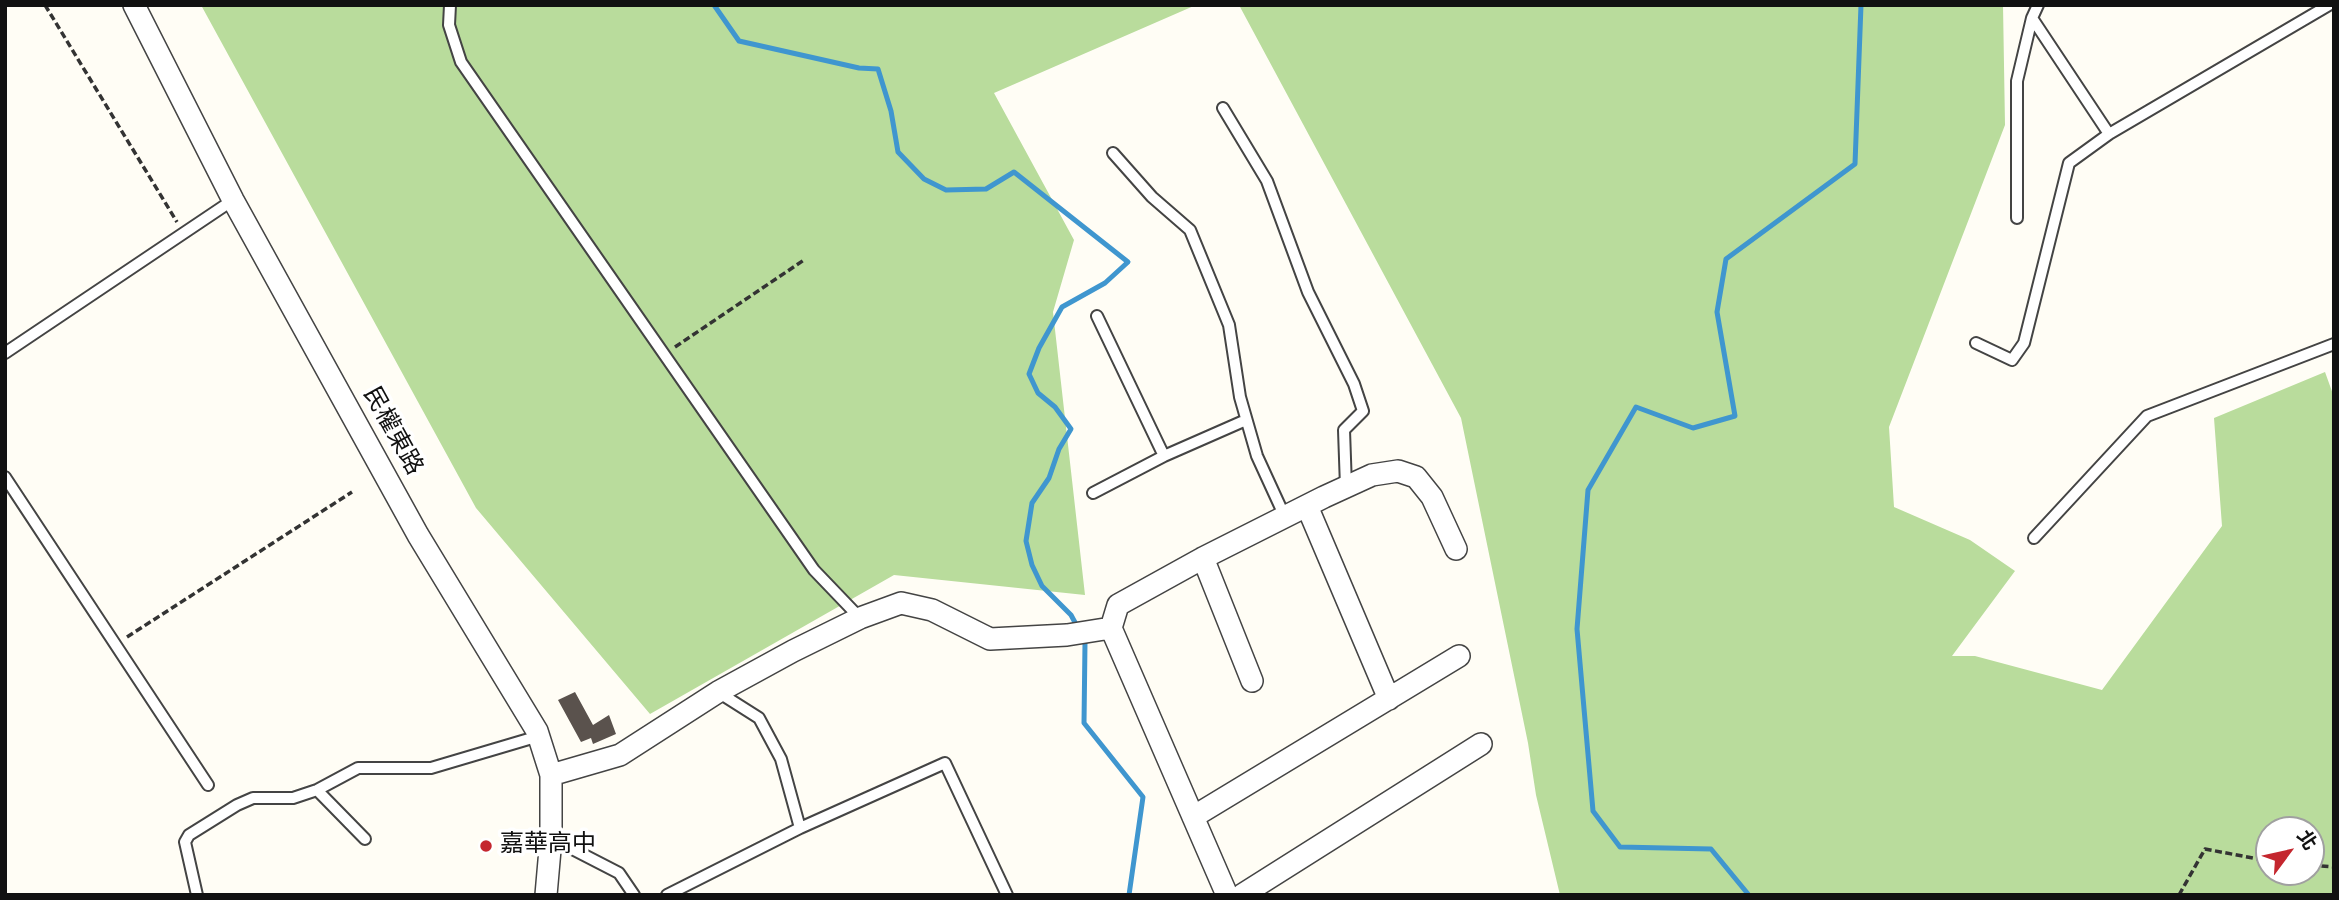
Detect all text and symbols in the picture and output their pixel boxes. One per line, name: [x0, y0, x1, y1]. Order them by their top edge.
street label: 民權東路: [355, 383, 427, 481]
north arrow: [2255, 816, 2325, 886]
text: 北: [2289, 825, 2324, 856]
place label: 嘉華高中: [500, 832, 596, 860]
marker: 嘉華高中: [478, 838, 494, 854]

